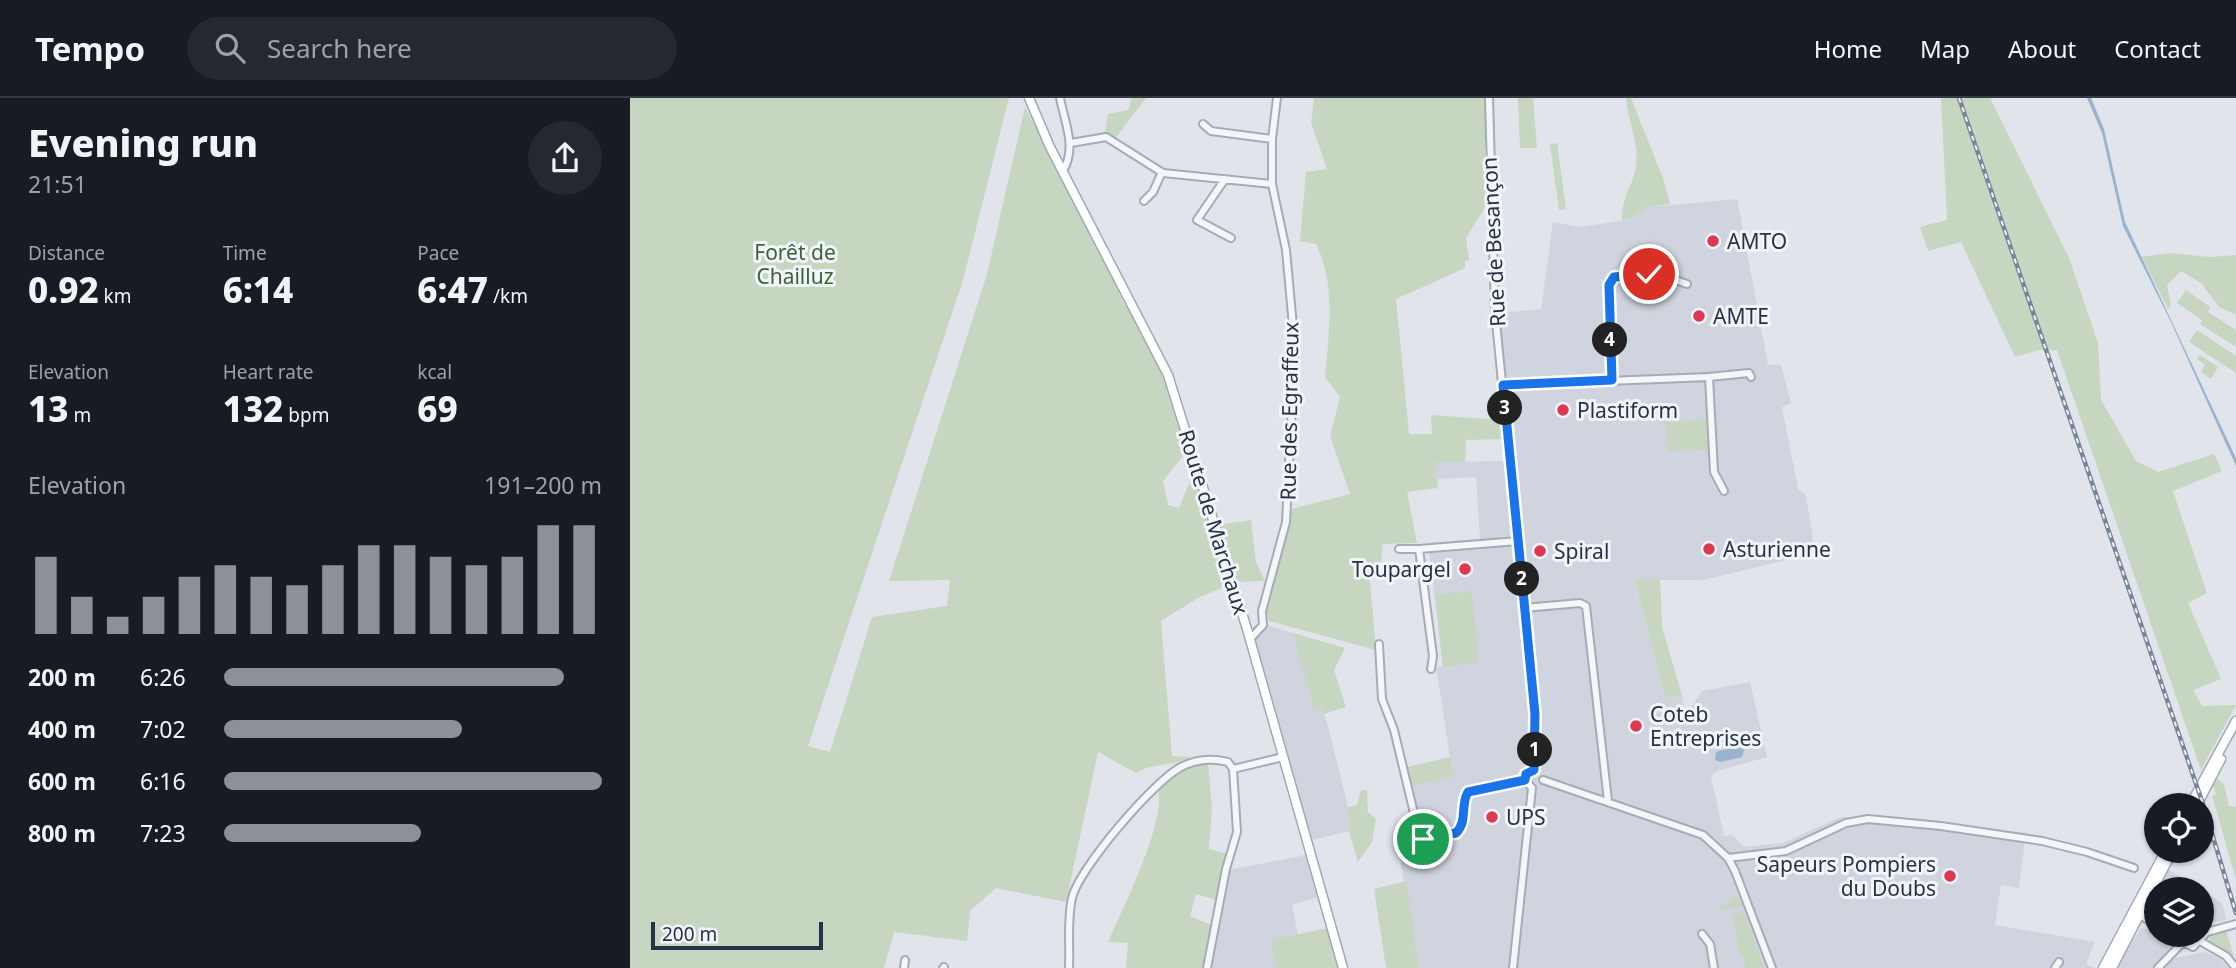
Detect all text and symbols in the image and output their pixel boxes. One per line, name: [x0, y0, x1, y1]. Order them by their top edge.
search box: [187, 17, 677, 80]
text: Tempo: [35, 26, 145, 71]
icon: search: [211, 29, 249, 67]
text: Search here: [267, 30, 412, 66]
text: Home: [1814, 32, 1882, 65]
text: Map: [1920, 32, 1970, 65]
text: About: [2008, 32, 2076, 65]
text: Contact: [2114, 32, 2201, 65]
text: Evening run: [28, 116, 258, 168]
button: share: [528, 121, 602, 195]
street label: Rue de Besançon: [1475, 157, 1511, 327]
text: 21:51: [28, 168, 87, 200]
place label: AMTO: [1727, 227, 1787, 255]
marker: AMTO: [1705, 233, 1721, 249]
park label: Forêt de Chailluz: [754, 238, 836, 290]
text: Distance: [28, 240, 105, 266]
text: Time: [223, 240, 267, 266]
text: Pace: [417, 240, 459, 266]
pin: [1619, 244, 1679, 304]
icon: check: [1630, 255, 1668, 293]
text: 0.92: [28, 266, 99, 313]
text: 6:14: [223, 266, 293, 313]
text: 6:47: [417, 266, 488, 313]
text: km: [99, 283, 132, 309]
text: /km: [488, 283, 528, 309]
place label: AMTE: [1713, 302, 1769, 330]
marker: AMTE: [1691, 308, 1707, 324]
street label: Rue des Egraffeux: [1273, 321, 1305, 501]
pin: 4: [1592, 322, 1628, 358]
text: 4: [1604, 326, 1615, 352]
text: Elevation: [28, 359, 109, 385]
text: Heart rate: [223, 359, 313, 385]
text: kcal: [417, 359, 452, 385]
text: 13: [28, 385, 68, 432]
text: 132: [223, 385, 283, 432]
text: 69: [417, 385, 458, 432]
pin: 3: [1488, 390, 1522, 426]
text: 3: [1499, 394, 1510, 420]
place label: Plastiform: [1577, 396, 1678, 424]
text: m: [68, 402, 91, 428]
text: bpm: [283, 402, 329, 428]
marker: Plastiform: [1555, 402, 1571, 418]
street label: Route de Marchaux: [1173, 426, 1255, 618]
text: Elevation: [28, 469, 126, 501]
text: 191–200 m: [484, 469, 602, 501]
place label: Asturienne: [1723, 535, 1831, 563]
place label: Spiral: [1554, 537, 1609, 565]
marker: Asturienne: [1701, 541, 1717, 557]
marker: Spiral: [1532, 543, 1548, 559]
place label: Toupargel: [1352, 555, 1451, 583]
marker: Toupargel: [1457, 561, 1473, 577]
pin: 2: [1504, 561, 1540, 596]
text: 2: [1516, 565, 1527, 591]
text: 200 m: [28, 661, 96, 693]
text: 6:26: [140, 661, 186, 693]
place label: Coteb Entreprises: [1650, 700, 1761, 752]
text: 400 m: [28, 713, 96, 745]
text: 7:02: [140, 713, 186, 745]
marker: Coteb Entreprises: [1628, 718, 1644, 734]
pin: 1: [1518, 732, 1552, 768]
text: 1: [1529, 736, 1540, 762]
text: 600 m: [28, 765, 96, 797]
text: 6:16: [140, 765, 186, 797]
map controls: [2144, 793, 2214, 947]
button: locate: [2144, 793, 2214, 863]
place label: UPS: [1506, 803, 1546, 831]
pin: [1393, 809, 1453, 869]
marker: UPS: [1484, 809, 1500, 825]
text: 800 m: [28, 817, 96, 849]
text: 7:23: [140, 817, 186, 849]
icon: arrive: [1404, 820, 1442, 858]
place label: Sapeurs Pompiers du Doubs: [1757, 850, 1936, 902]
marker: Sapeurs Pompiers du Doubs: [1942, 868, 1958, 884]
button: layers: [2144, 877, 2214, 947]
scale bar: [651, 919, 822, 951]
text: 200 m: [662, 921, 717, 947]

